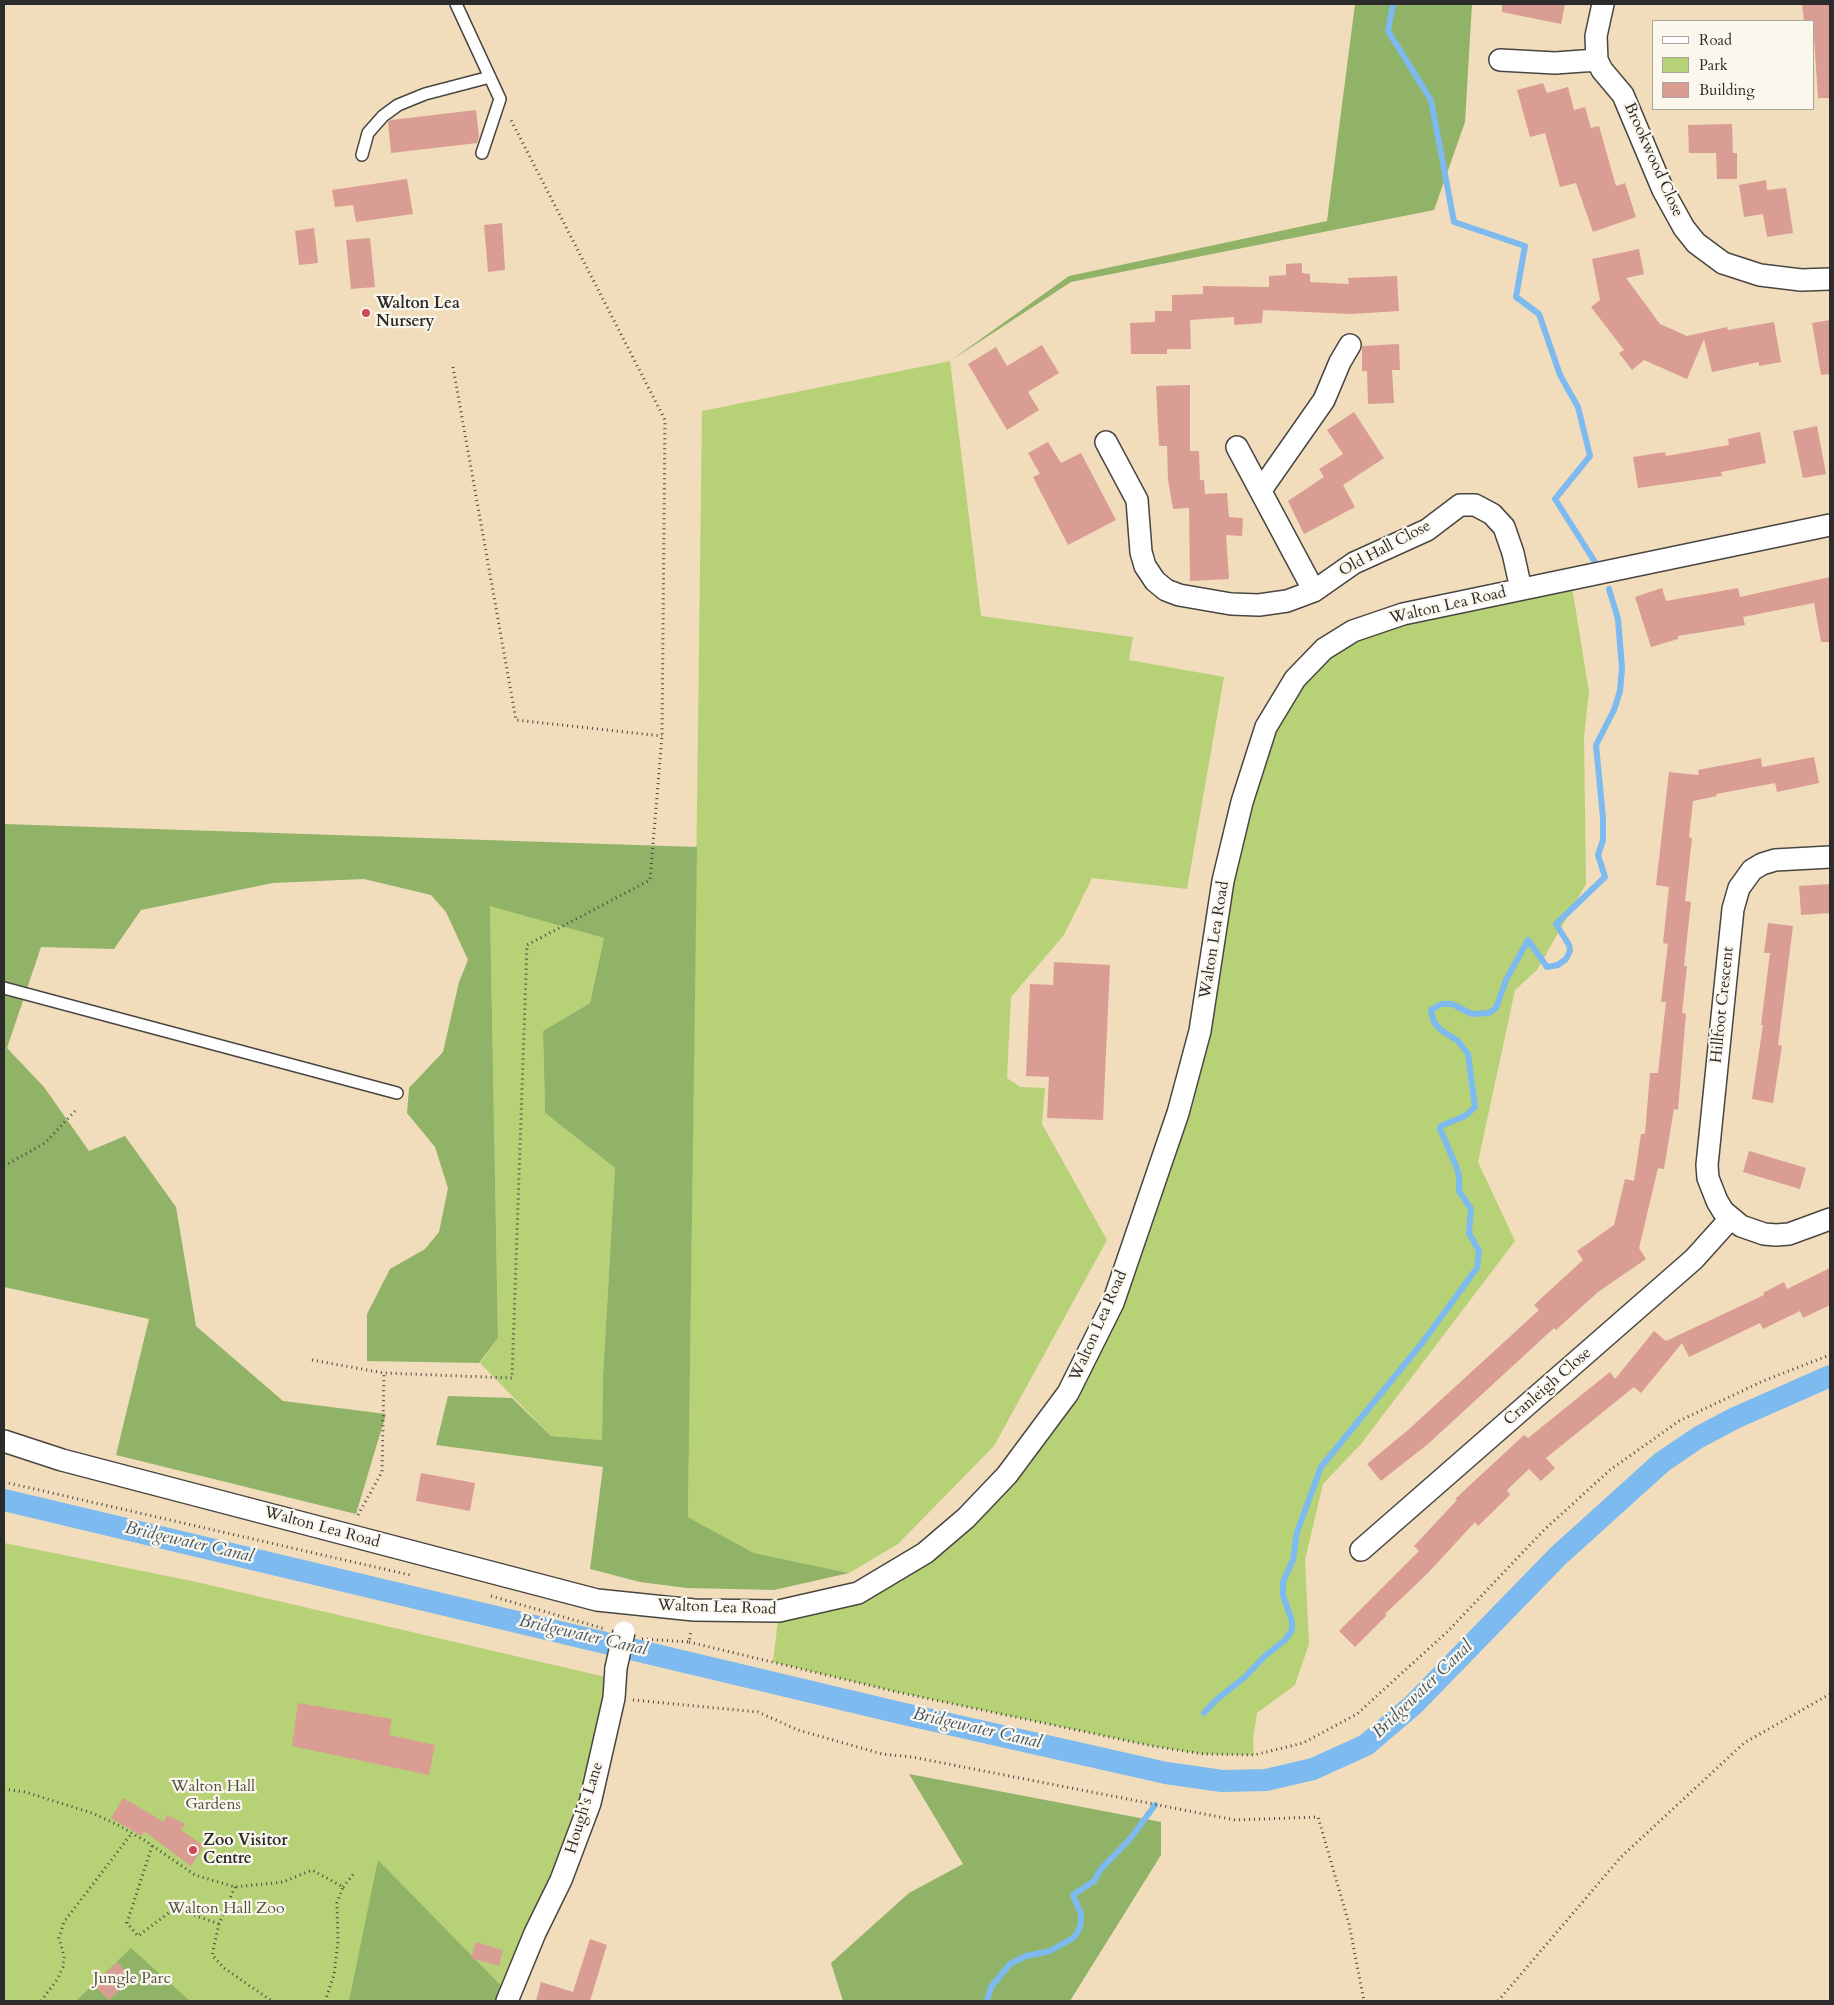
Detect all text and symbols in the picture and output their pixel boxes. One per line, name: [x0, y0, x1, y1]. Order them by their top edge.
legend: [1652, 20, 1814, 110]
text: Road: [1699, 30, 1732, 50]
text: Park: [1699, 55, 1728, 75]
text: Building: [1699, 80, 1755, 100]
street label: Brookwood Close: [1619, 100, 1687, 220]
place label: Walton Lea Nursery: [376, 294, 460, 332]
marker: Walton Lea Nursery: [360, 307, 372, 319]
street label: Old Hall Close: [1336, 517, 1434, 581]
street label: Walton Lea Road: [1388, 583, 1508, 629]
street label: Walton Lea Road: [1196, 880, 1234, 1000]
street label: Hillfoot Crescent: [1707, 946, 1739, 1064]
street label: Walton Lea Road: [1066, 1268, 1132, 1384]
street label: Cranleigh Close: [1500, 1344, 1596, 1430]
street label: Walton Lea Road: [262, 1503, 382, 1553]
water label: Bridgewater Canal: [123, 1518, 255, 1568]
street label: Walton Lea Road: [657, 1596, 777, 1620]
water label: Bridgewater Canal: [517, 1611, 649, 1661]
water label: Bridgewater Canal: [1368, 1637, 1478, 1743]
water label: Bridgewater Canal: [911, 1704, 1043, 1754]
street label: Hough's Lane: [562, 1760, 608, 1856]
park label: Walton Hall Gardens: [171, 1777, 255, 1815]
place label: Zoo Visitor Centre: [203, 1831, 288, 1869]
marker: Zoo Visitor Centre: [187, 1844, 199, 1856]
park label: Walton Hall Zoo: [167, 1899, 285, 1919]
park label: Jungle Parc: [93, 1969, 171, 1989]

